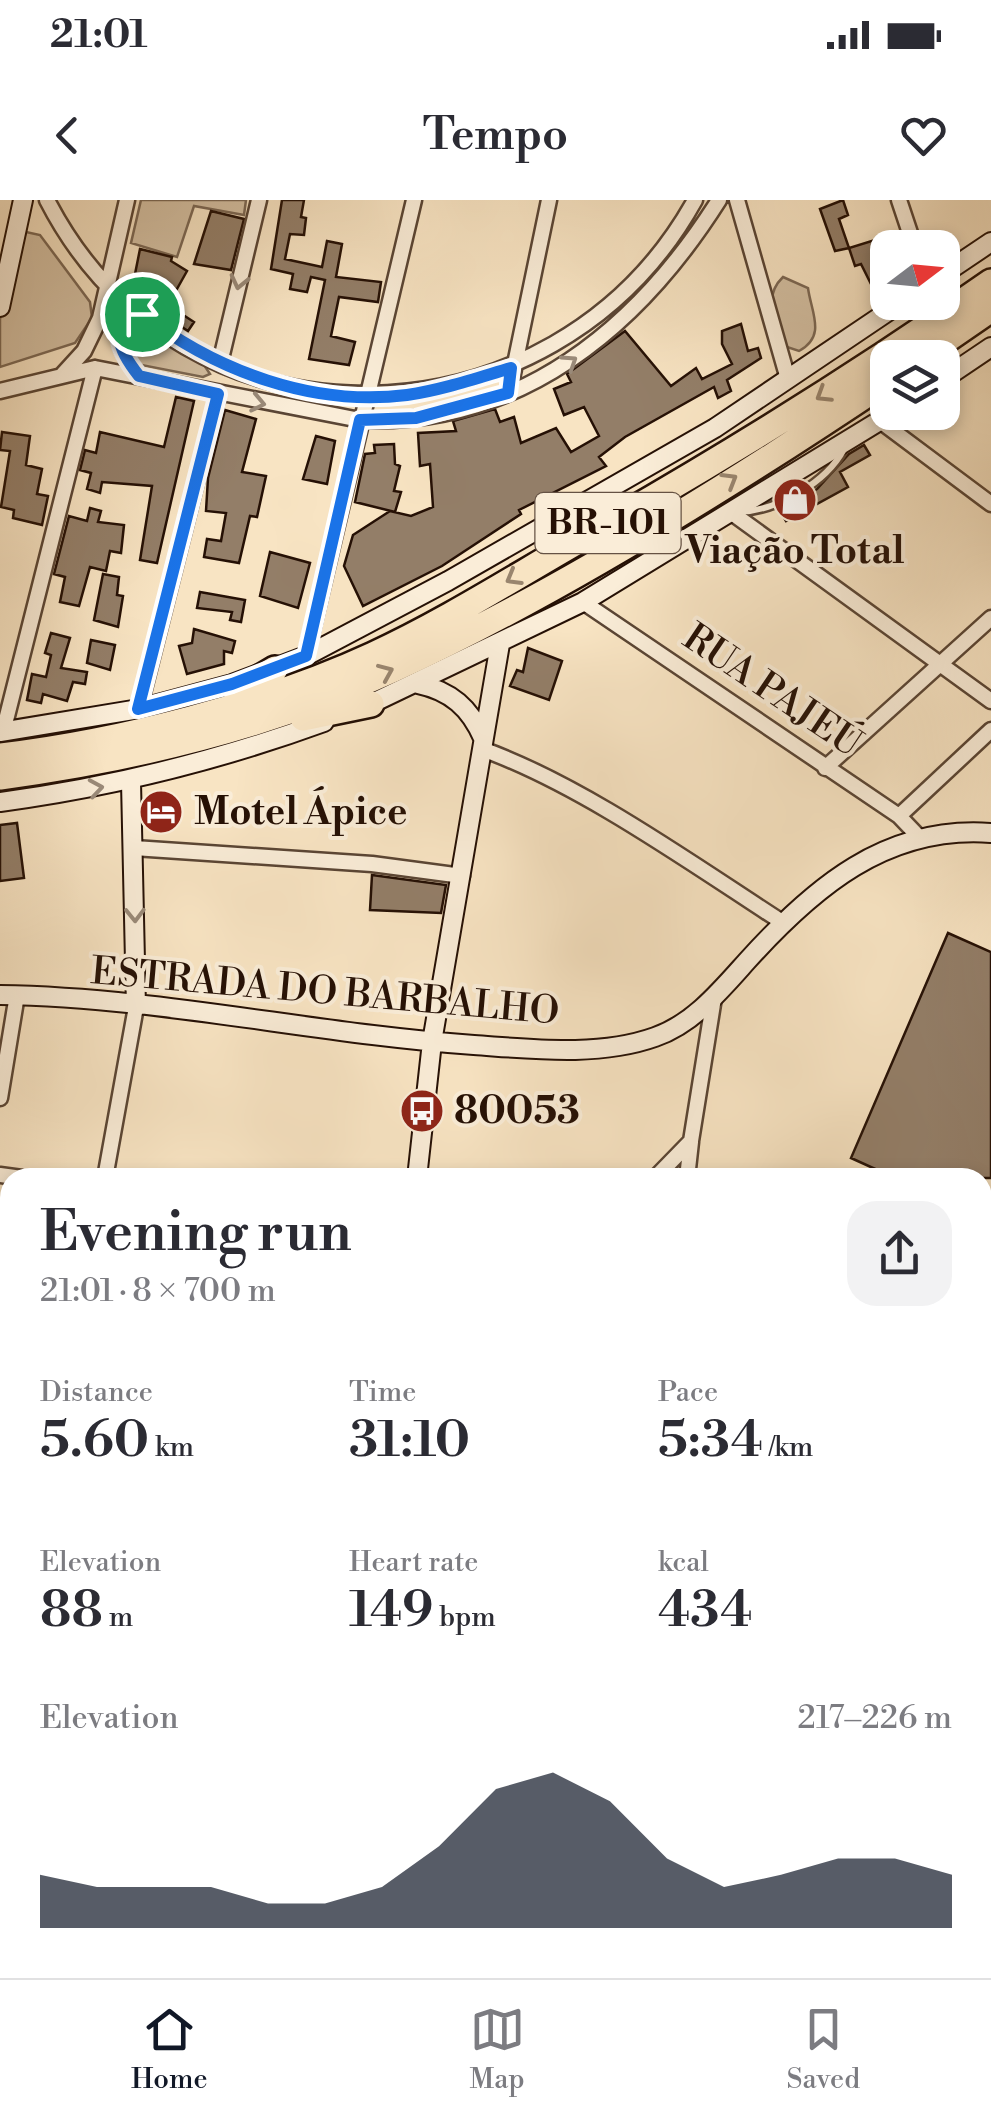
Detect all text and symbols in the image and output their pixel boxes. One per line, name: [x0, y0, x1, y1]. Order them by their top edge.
text: 21:01: [50, 12, 148, 59]
text: Tempo: [423, 107, 568, 164]
icon: back: [40, 108, 95, 163]
icon: heart: [896, 108, 951, 163]
north arrow: [870, 230, 960, 320]
map controls: [870, 230, 960, 430]
pin: [100, 272, 185, 357]
one-way arrow: [230, 273, 251, 290]
icon: arrive: [115, 287, 170, 342]
button: layers: [870, 340, 960, 430]
one-way arrow: [560, 355, 578, 374]
one-way arrow: [816, 383, 834, 402]
one-way arrow: [249, 391, 266, 412]
one-way arrow: [719, 473, 737, 492]
shop icon: Viação Total: [772, 477, 818, 523]
road number: BR-101: [536, 493, 680, 553]
place label: Viação Total: [685, 528, 904, 575]
one-way arrow: [506, 565, 524, 585]
street label: RUA PAJEÚ: [674, 611, 872, 768]
one-way arrow: [375, 664, 393, 684]
one-way arrow: [88, 778, 105, 799]
place label: Motel Ápice: [194, 786, 407, 836]
hotel icon: Motel Ápice: [138, 789, 184, 835]
one-way arrow: [124, 907, 145, 923]
street label: ESTRADA DO BARBALHO: [89, 948, 561, 1036]
bus stop icon: 80053: [399, 1088, 445, 1134]
place label: 80053: [454, 1088, 580, 1135]
text: Evening run: [40, 1199, 352, 1268]
button: share: [847, 1201, 952, 1306]
text: 21:01 · 8 × 700 m: [40, 1271, 276, 1311]
text: Distance: [40, 1375, 153, 1410]
text: Time: [349, 1375, 416, 1410]
text: Pace: [658, 1375, 718, 1410]
text: 5.60: [40, 1410, 149, 1472]
text: 31:10: [349, 1410, 470, 1472]
text: 5:34: [658, 1410, 763, 1472]
text: km: [149, 1430, 194, 1465]
text: /km: [763, 1430, 813, 1465]
text: Elevation: [40, 1545, 161, 1580]
text: Heart rate: [349, 1545, 478, 1580]
text: kcal: [658, 1545, 709, 1580]
text: 88: [40, 1580, 103, 1642]
text: 149: [349, 1580, 433, 1642]
text: 434: [658, 1580, 753, 1642]
text: m: [103, 1600, 133, 1635]
text: bpm: [433, 1600, 496, 1635]
text: Elevation: [40, 1698, 179, 1738]
text: 217–226 m: [797, 1698, 952, 1738]
tab: Home: [131, 2002, 208, 2097]
tab: Map: [470, 2002, 525, 2097]
tab: Saved: [787, 2002, 860, 2097]

